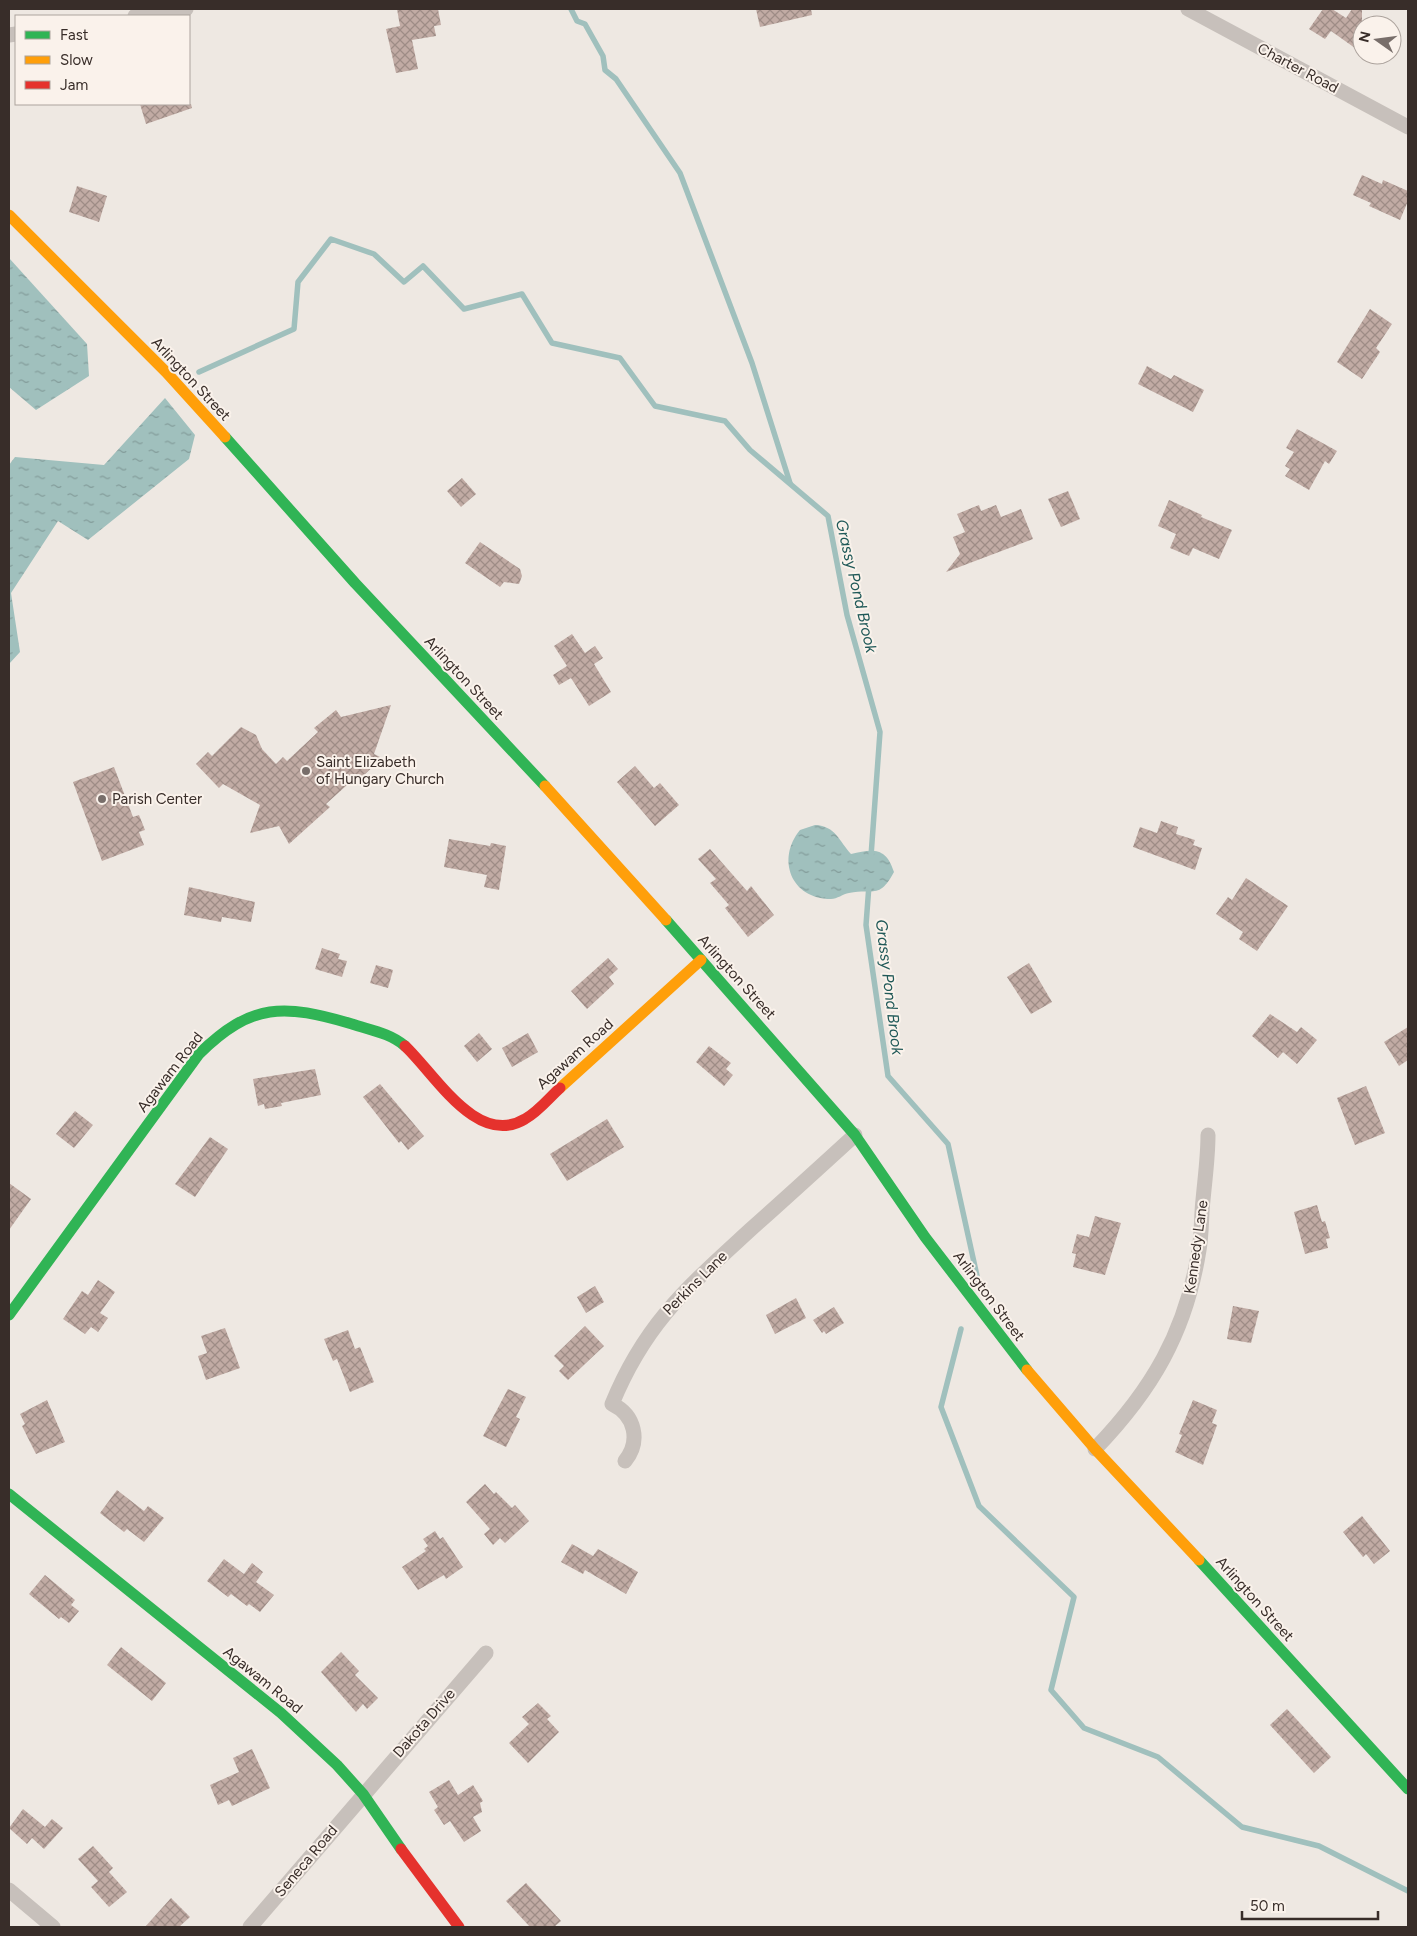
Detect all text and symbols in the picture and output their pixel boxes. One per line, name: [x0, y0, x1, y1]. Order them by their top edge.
legend: [15, 15, 190, 105]
north arrow: [1352, 15, 1402, 65]
text: Fast: [60, 26, 89, 44]
text: N: [1355, 30, 1374, 44]
street label: Charter Road: [1254, 39, 1342, 97]
text: Slow: [60, 51, 93, 69]
text: Jam: [60, 76, 88, 94]
street label: Arlington Street: [148, 334, 234, 425]
water label: Grassy Pond Brook: [832, 517, 881, 656]
street label: Arlington Street: [421, 633, 507, 724]
place label: Saint Elizabeth of Hungary Church: [316, 753, 444, 788]
marker: Saint Elizabeth of Hungary Church: [300, 765, 312, 777]
place label: Parish Center: [112, 790, 202, 808]
marker: Parish Center: [96, 793, 108, 805]
water label: Grassy Pond Brook: [872, 918, 907, 1057]
street label: Arlington Street: [694, 931, 780, 1023]
street label: Agawam Road: [533, 1015, 617, 1093]
street label: Agawam Road: [133, 1028, 207, 1116]
street label: Kennedy Lane: [1181, 1199, 1211, 1295]
street label: Perkins Lane: [659, 1247, 731, 1319]
street label: Arlington Street: [949, 1248, 1029, 1345]
street label: Arlington Street: [1212, 1553, 1298, 1645]
street label: Agawam Road: [220, 1643, 306, 1717]
street label: Dakota Drive: [389, 1685, 459, 1761]
street label: Seneca Road: [271, 1822, 341, 1900]
scale bar: [1242, 1888, 1378, 1920]
text: 50 m: [1250, 1897, 1285, 1915]

